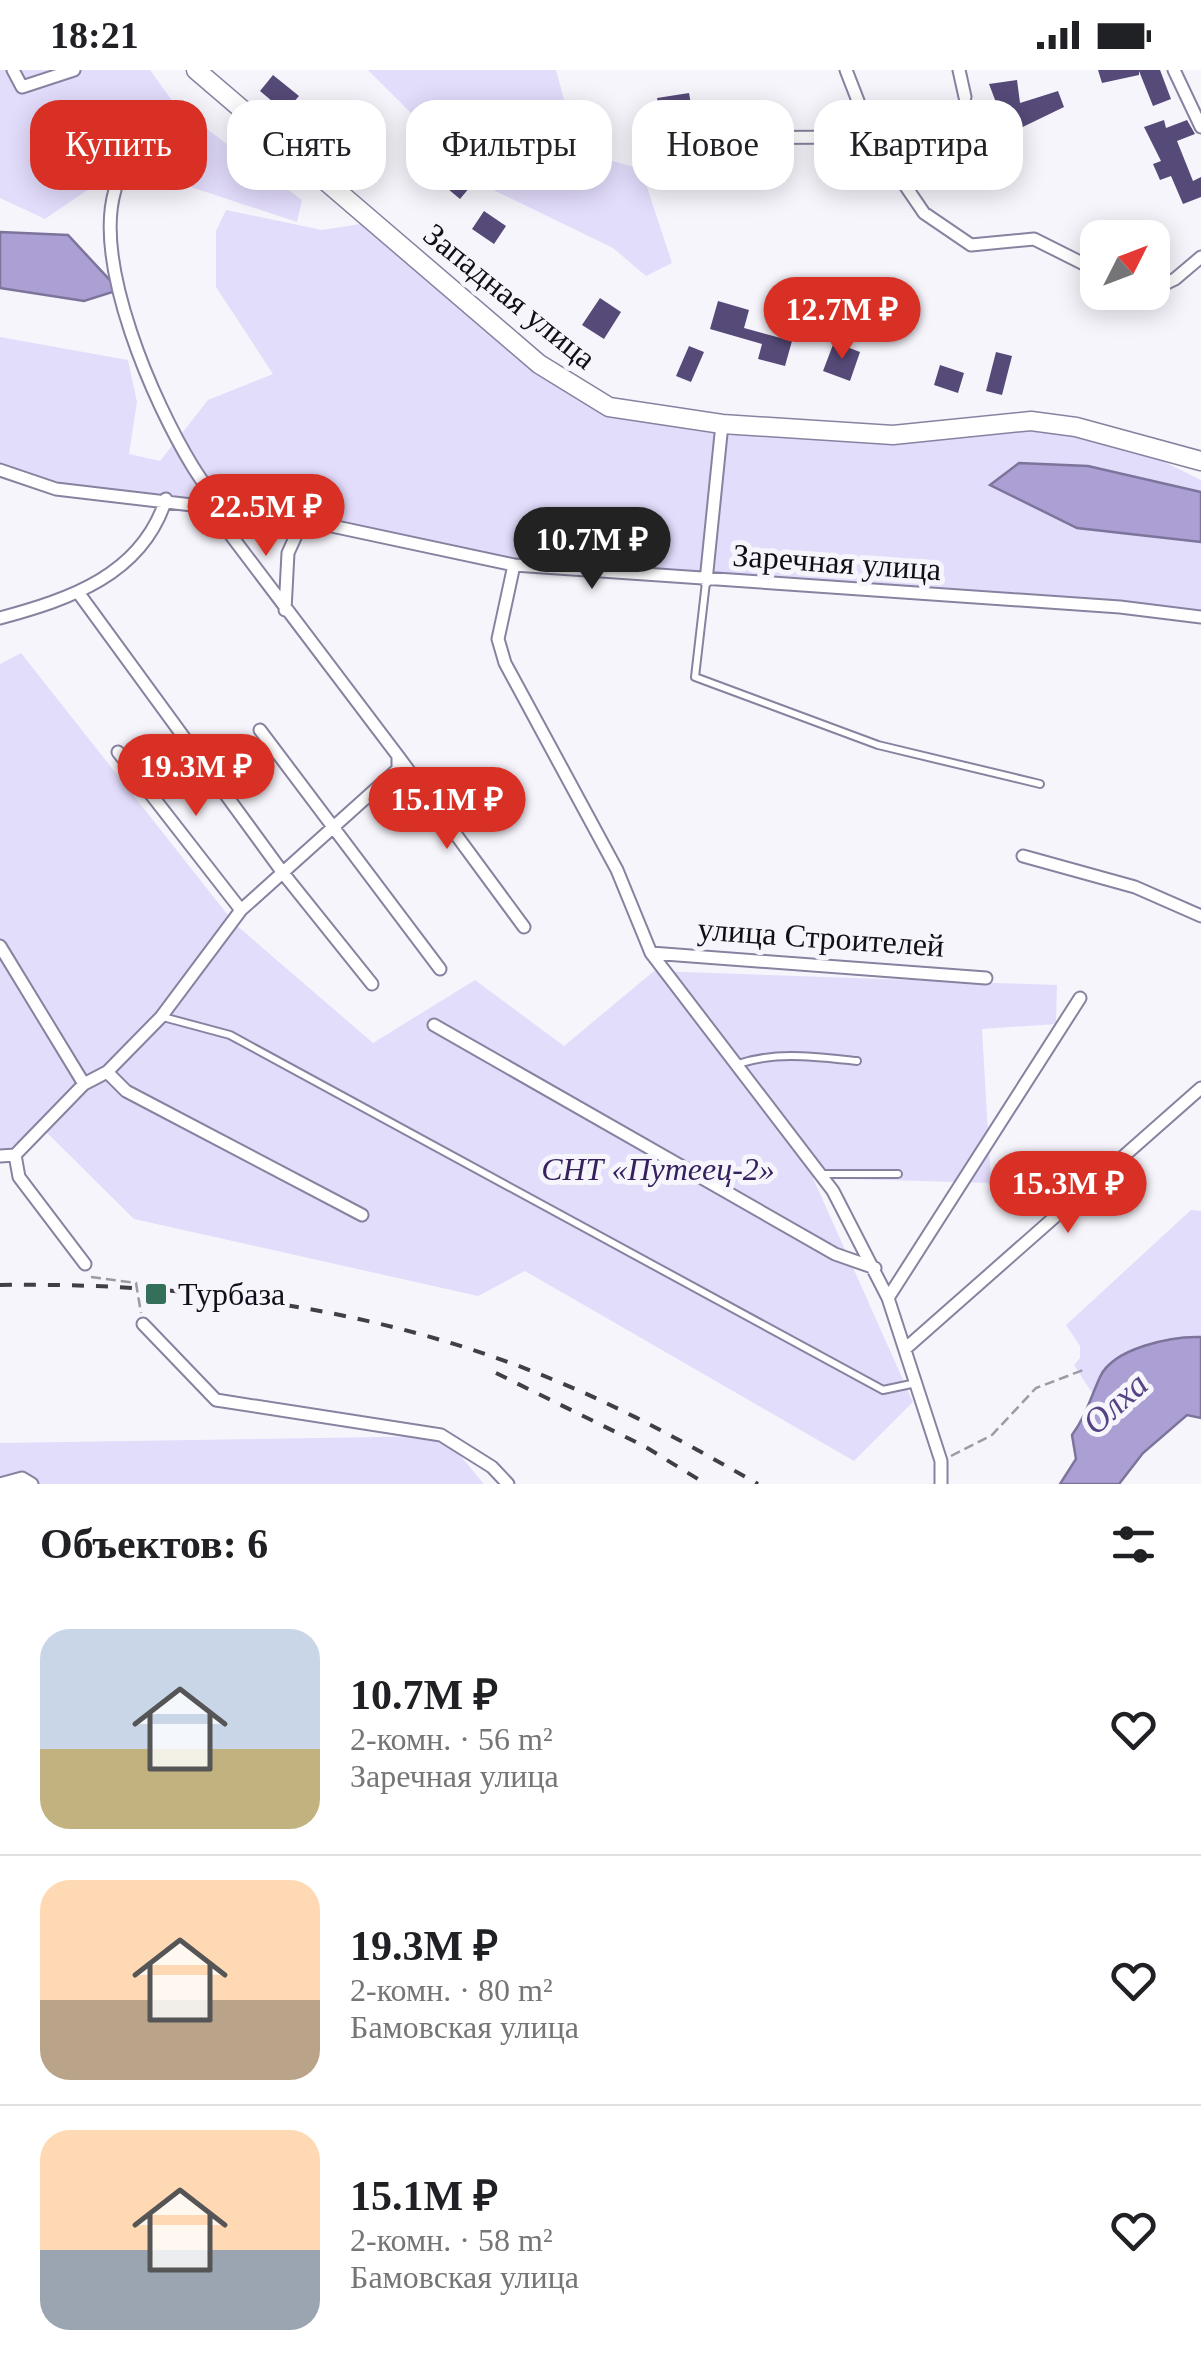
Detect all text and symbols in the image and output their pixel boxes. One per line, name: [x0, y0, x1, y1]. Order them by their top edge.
text: 18:21: [50, 14, 139, 56]
chip: Купить: [30, 100, 207, 190]
chip: Снять: [227, 100, 386, 190]
chip: Фильтры: [406, 100, 612, 190]
chip: Новое: [632, 100, 794, 190]
chip: Квартира: [814, 100, 1023, 190]
street label: Западная улица: [417, 216, 603, 376]
north arrow: [1080, 220, 1170, 310]
map controls: [1080, 220, 1170, 310]
pin: 12.7M ₽: [750, 277, 934, 362]
text: 12.7M ₽: [786, 291, 898, 327]
pin: 22.5M ₽: [174, 474, 358, 559]
text: 22.5M ₽: [210, 488, 322, 524]
pin: 10.7M ₽: [500, 507, 684, 592]
text: 10.7M ₽: [536, 521, 648, 557]
street label: Заречная улица: [732, 537, 942, 587]
pin: 19.3M ₽: [104, 734, 288, 819]
text: 19.3M ₽: [140, 748, 252, 784]
pin: 15.1M ₽: [355, 767, 539, 852]
text: 15.1M ₽: [391, 781, 503, 817]
street label: улица Строителей: [697, 910, 945, 964]
park label: СНТ «Путеец-2»: [541, 1151, 775, 1187]
pin: 15.3M ₽: [976, 1151, 1160, 1236]
text: 15.3M ₽: [1012, 1165, 1124, 1201]
place label: Турбаза: [178, 1276, 285, 1312]
marker: Турбаза: [143, 1281, 169, 1307]
water label: Олха: [1075, 1364, 1156, 1442]
icon: filters: [1106, 1517, 1161, 1572]
text: Объектов: 6: [40, 1521, 268, 1567]
icon: home: [120, 1669, 240, 1789]
text: 10.7M ₽: [350, 1672, 498, 1718]
icon: heart: [1106, 1702, 1161, 1757]
text: 2-комн. · 56 m²: [350, 1721, 552, 1757]
text: Заречная улица: [350, 1758, 559, 1794]
icon: home: [120, 1920, 240, 2040]
text: 19.3M ₽: [350, 1923, 498, 1969]
icon: heart: [1106, 1953, 1161, 2008]
text: 2-комн. · 80 m²: [350, 1972, 552, 2008]
text: Бамовская улица: [350, 2009, 579, 2045]
icon: home: [120, 2170, 240, 2290]
text: 15.1M ₽: [350, 2173, 498, 2219]
icon: heart: [1106, 2203, 1161, 2258]
text: 2-комн. · 58 m²: [350, 2222, 552, 2258]
text: Бамовская улица: [350, 2259, 579, 2295]

